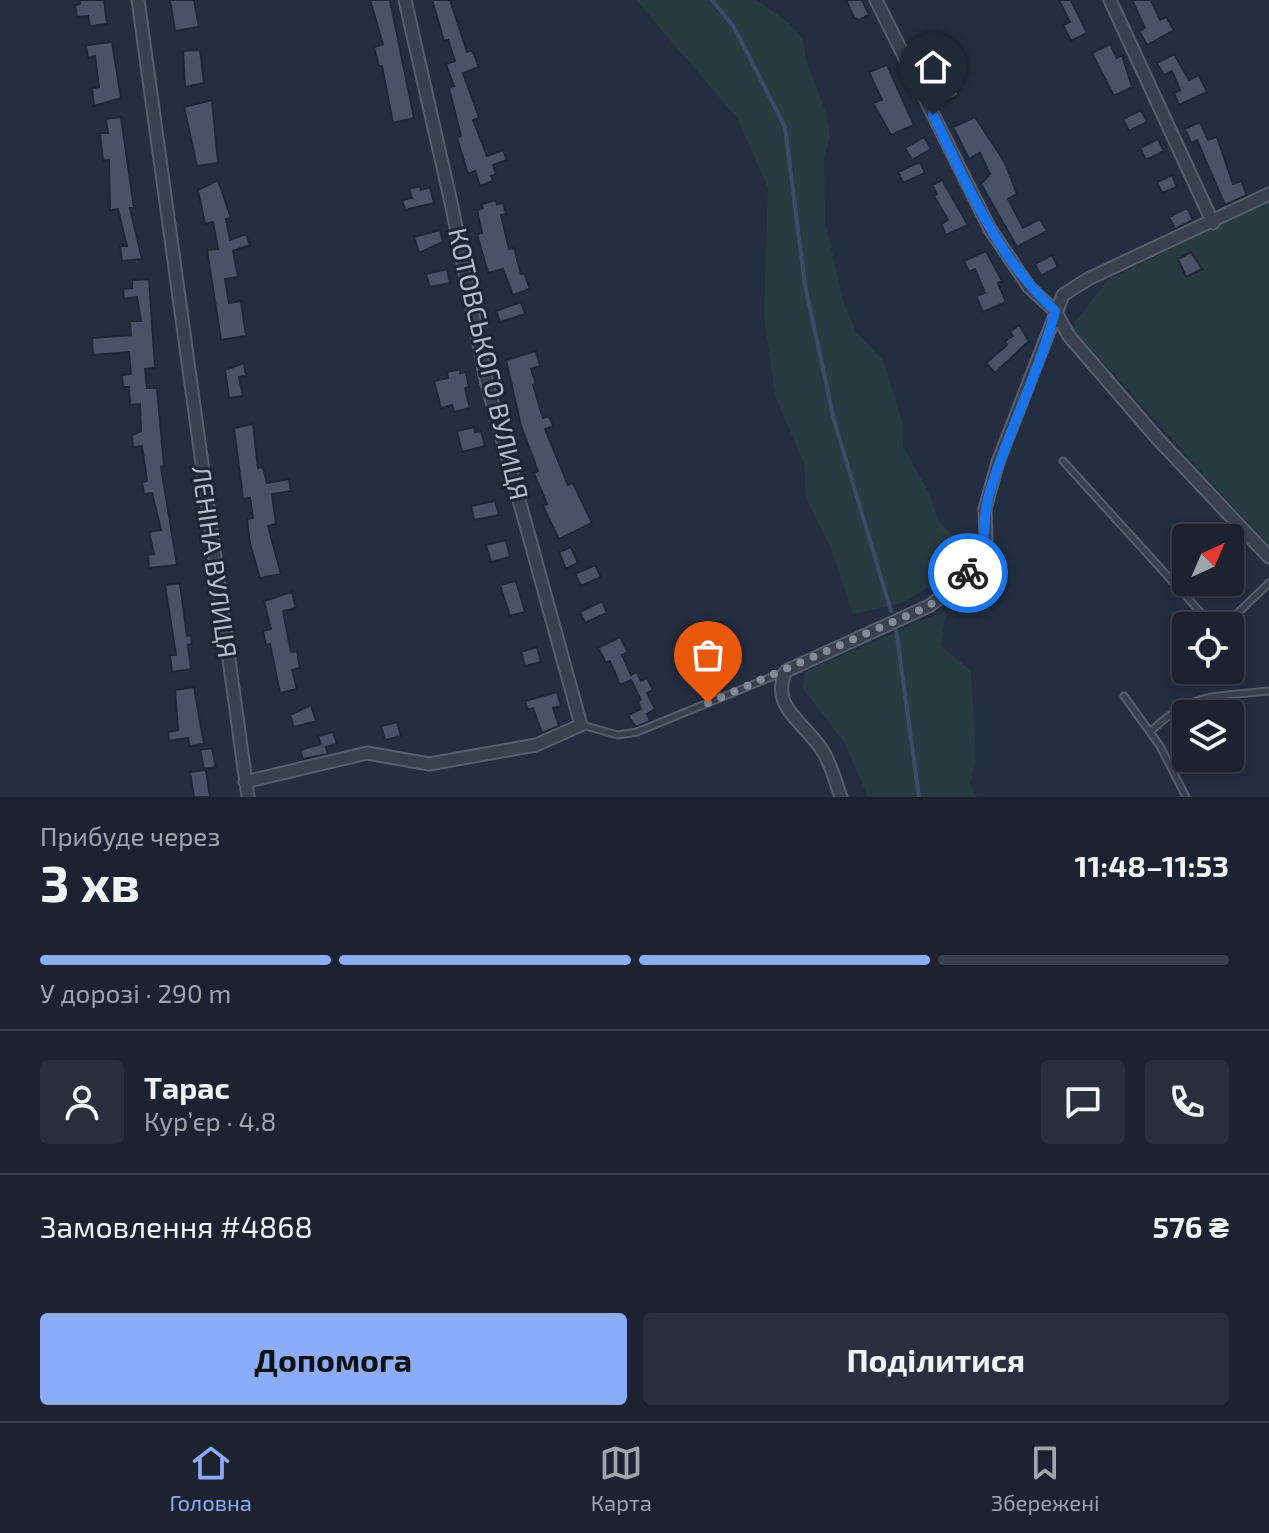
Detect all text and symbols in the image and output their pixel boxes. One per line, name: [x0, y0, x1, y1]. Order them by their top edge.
pin: [899, 33, 967, 115]
icon: home: [911, 45, 955, 89]
street label: КОТОВСЬКОГО ВУЛИЦЯ: [443, 225, 536, 503]
street label: ЛЕНІНА ВУЛИЦЯ: [187, 464, 244, 660]
north arrow: [1172, 524, 1244, 596]
map controls: [1172, 524, 1244, 772]
courier: [928, 533, 1008, 613]
icon: bike: [946, 551, 990, 595]
button: locate: [1172, 612, 1244, 684]
pin: [674, 621, 742, 703]
icon: bag: [686, 633, 730, 677]
button: layers: [1172, 700, 1244, 772]
text: Прибуде через: [40, 820, 220, 851]
text: 11:48–11:53: [1075, 847, 1229, 883]
text: 3 хв: [40, 850, 140, 912]
text: У дорозі · 290 m: [40, 977, 231, 1008]
button: person: [40, 1060, 124, 1144]
button: chat: [1041, 1060, 1125, 1144]
button: phone: [1145, 1060, 1229, 1144]
text: Тарас: [144, 1069, 230, 1105]
text: Кур’єр · 4.8: [144, 1105, 276, 1136]
text: Замовлення #4868: [40, 1208, 313, 1244]
text: 576 ₴: [1152, 1208, 1229, 1244]
button: Допомога: [40, 1313, 627, 1405]
button: Поділитися: [643, 1313, 1229, 1405]
tab: Головна: [169, 1441, 252, 1515]
tab: Карта: [591, 1441, 652, 1515]
tab: Збережені: [991, 1441, 1100, 1515]

